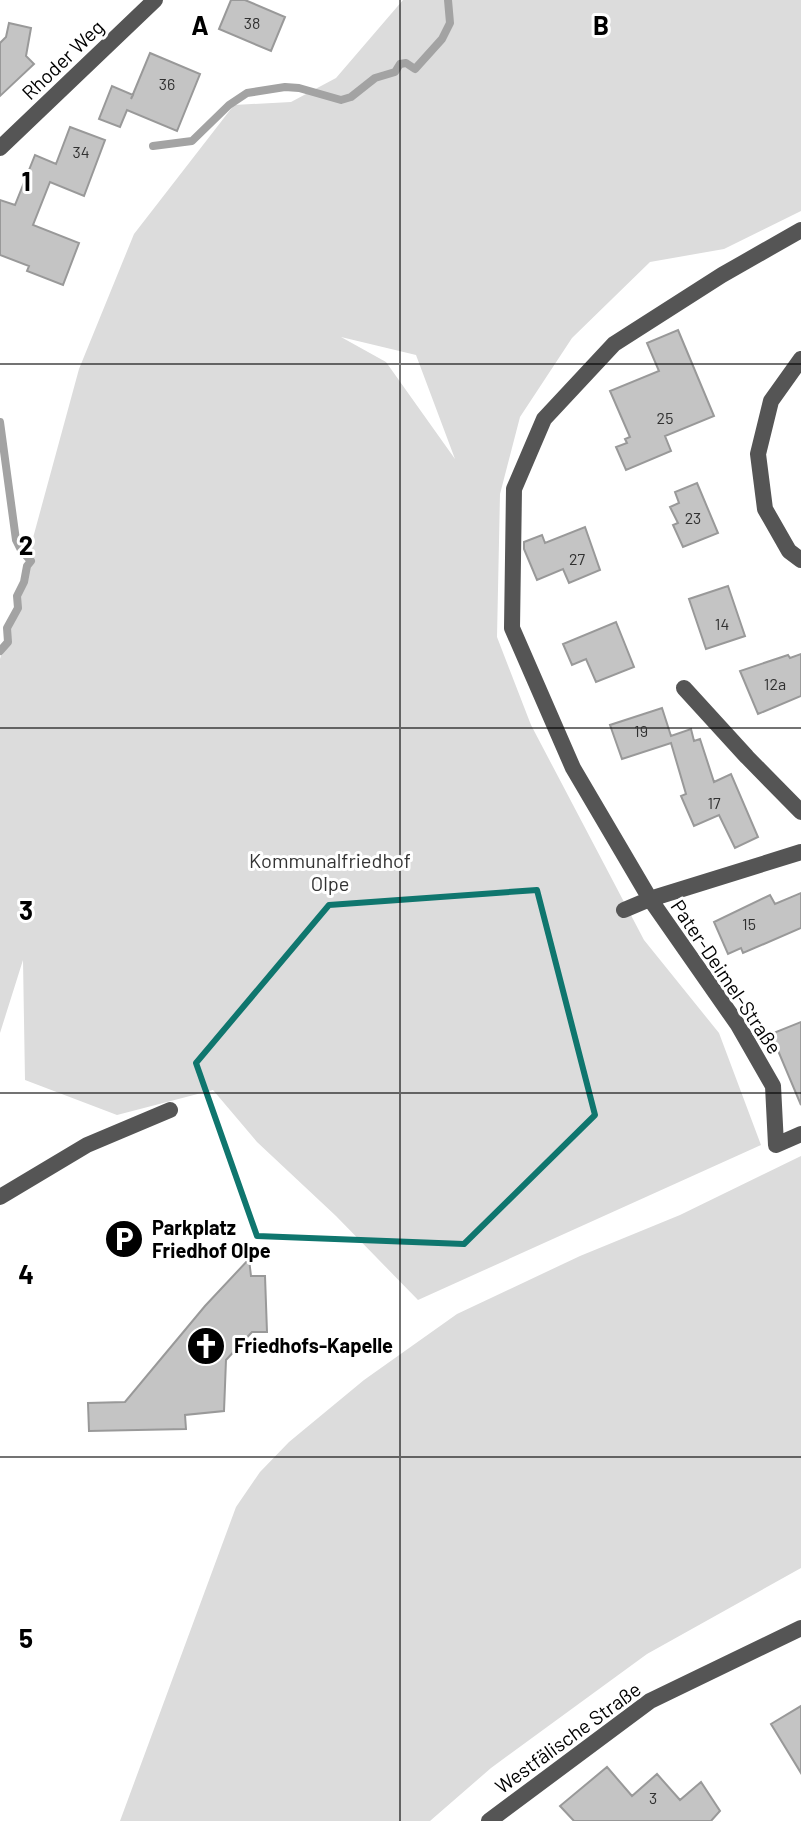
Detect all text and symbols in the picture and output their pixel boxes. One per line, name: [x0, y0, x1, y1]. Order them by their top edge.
text: A: [191, 9, 209, 40]
text: B: [593, 9, 609, 40]
house number: 38: [244, 13, 260, 32]
street label: Rhoder Weg: [16, 14, 108, 104]
house number: 36: [159, 74, 175, 93]
house number: 34: [72, 142, 90, 161]
text: 1: [21, 165, 31, 196]
house number: 25: [657, 408, 673, 427]
house number: 23: [685, 508, 701, 527]
text: 2: [19, 529, 33, 560]
house number: 27: [569, 549, 585, 568]
house number: 14: [715, 614, 729, 633]
house number: 12a: [764, 674, 786, 693]
house number: 19: [634, 721, 648, 740]
house number: 17: [707, 793, 721, 812]
park label: Kommunalfriedhof Olpe: [249, 848, 411, 895]
text: 3: [19, 894, 33, 925]
street label: Pater-Deimel-Straße: [666, 895, 787, 1058]
house number: 15: [742, 914, 756, 933]
place label: Parkplatz Friedhof Olpe: [152, 1215, 271, 1262]
parking icon: Parkplatz Friedhof Olpe: [103, 1218, 145, 1260]
text: 4: [18, 1258, 34, 1289]
church icon: Friedhofs-Kapelle: [185, 1325, 227, 1367]
place label: Friedhofs-Kapelle: [234, 1333, 393, 1357]
text: 5: [19, 1622, 33, 1653]
street label: Westfälische Straße: [490, 1676, 645, 1798]
house number: 3: [649, 1788, 657, 1807]

